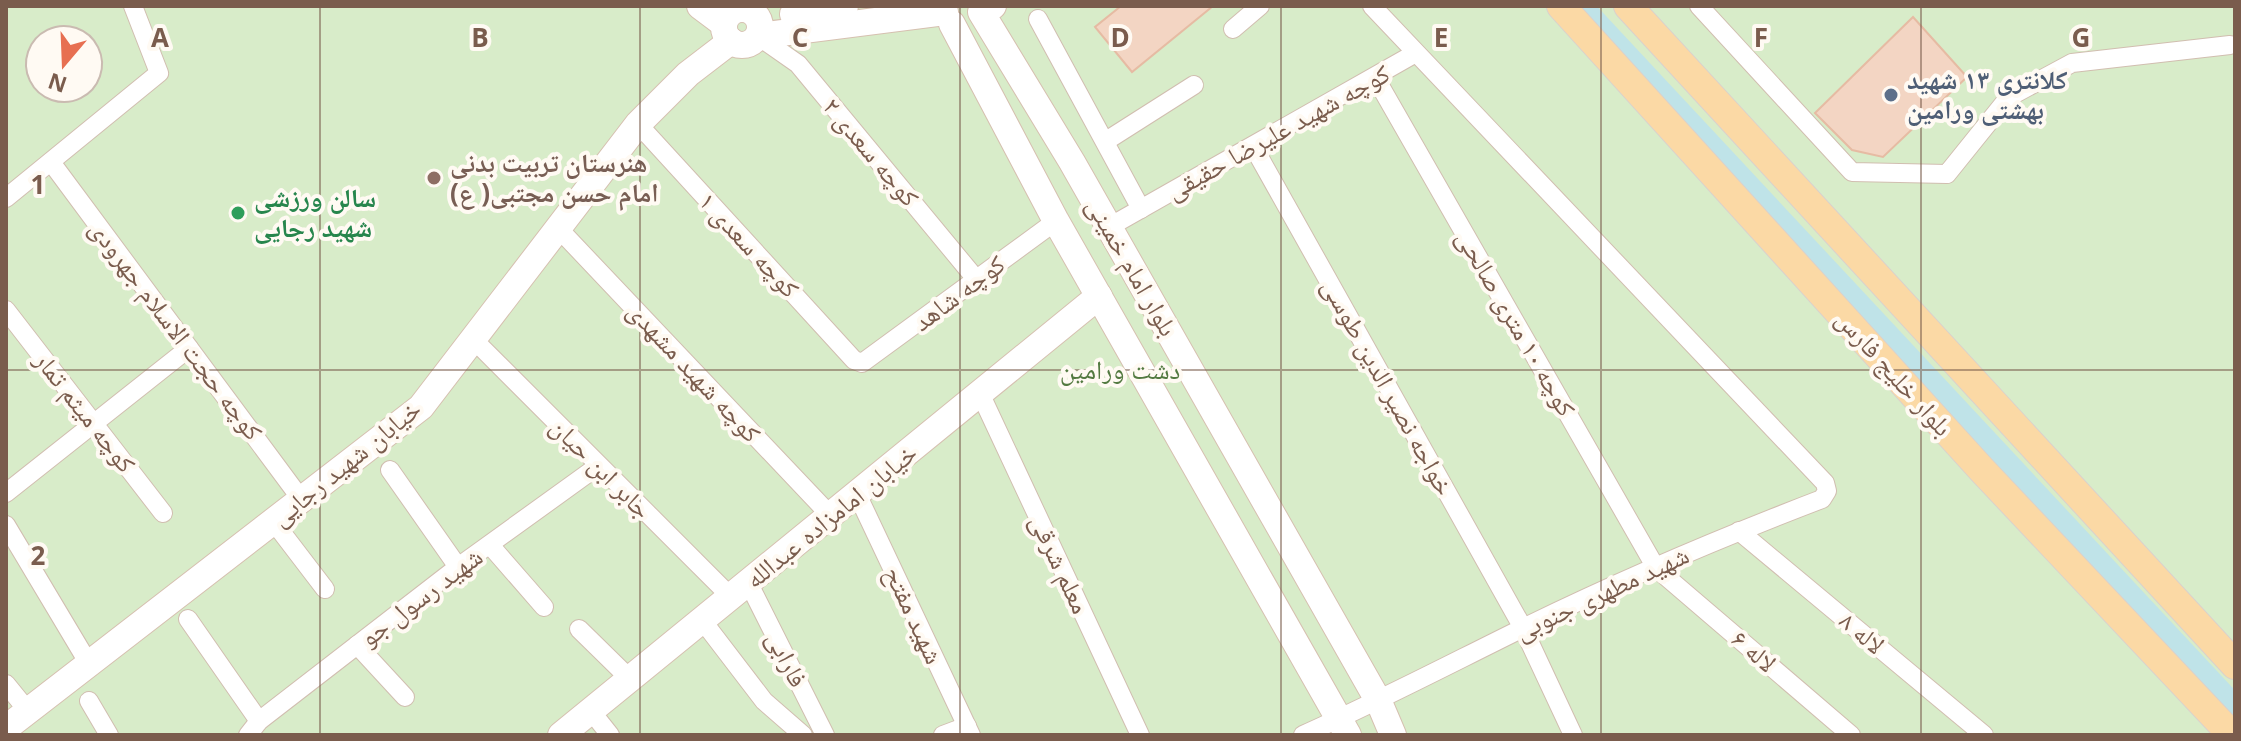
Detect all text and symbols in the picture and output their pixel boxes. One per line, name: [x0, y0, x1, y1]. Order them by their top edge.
text: A: [151, 19, 169, 55]
text: B: [471, 19, 489, 55]
text: C: [792, 19, 808, 55]
text: D: [1110, 19, 1130, 55]
text: E: [1434, 19, 1448, 55]
text: F: [1754, 19, 1768, 55]
text: G: [2072, 19, 2090, 55]
north arrow: [24, 24, 104, 104]
street label: کوچه شهید علیرضا حقیقی: [1159, 55, 1396, 208]
place label: کلانتری ۱۳ شهید بهشتی ورامین: [1907, 61, 2068, 127]
text: N: [44, 67, 71, 101]
marker: کلانتری ۱۳ شهید بهشتی ورامین: [1882, 86, 1900, 104]
street label: کوچه سعدی ۲: [815, 89, 928, 214]
place label: هنرستان تربیت بدنی امام حسن مجتبی( ع): [450, 144, 659, 211]
text: 1: [31, 166, 45, 202]
marker: هنرستان تربیت بدنی امام حسن مجتبی( ع): [425, 169, 443, 187]
place label: سالن ورزشی شهید رجایی: [254, 179, 376, 245]
street label: کوچه سعدی ۱: [691, 184, 808, 305]
street label: بلوار امام خمینی: [1078, 190, 1187, 343]
marker: سالن ورزشی شهید رجایی: [229, 204, 247, 222]
street label: کوچه حجت الاسلام جهرودی: [81, 212, 272, 448]
street label: کوچه ۱۰ متری صالحی: [1449, 222, 1585, 423]
street label: کوچه شاهد: [905, 245, 1012, 339]
street label: خواجه نصیر الدین طوسی: [1314, 271, 1464, 502]
street label: کوچه شهید مشهدی: [620, 293, 770, 450]
street label: بلوار خلیج فارس: [1828, 301, 1961, 443]
street label: کوچه میثم تمار: [26, 342, 145, 480]
park label: دشت ورامین: [1060, 351, 1180, 387]
street label: خیابان شهید رجایی: [263, 390, 428, 534]
street label: جابر ابن حیان: [543, 408, 661, 526]
street label: خیابان امامزاده عبدالله: [737, 434, 924, 596]
street label: معلم شرقی: [1022, 508, 1100, 619]
street label: شهید مطهری جنوبی: [1509, 536, 1694, 648]
text: 2: [31, 537, 46, 573]
street label: شهید رسول جو: [351, 538, 489, 654]
street label: شهید مفتح: [877, 560, 953, 669]
street label: لاله ۸: [1832, 603, 1893, 662]
street label: لاله ۶: [1724, 621, 1785, 680]
street label: فارابی: [759, 624, 817, 693]

